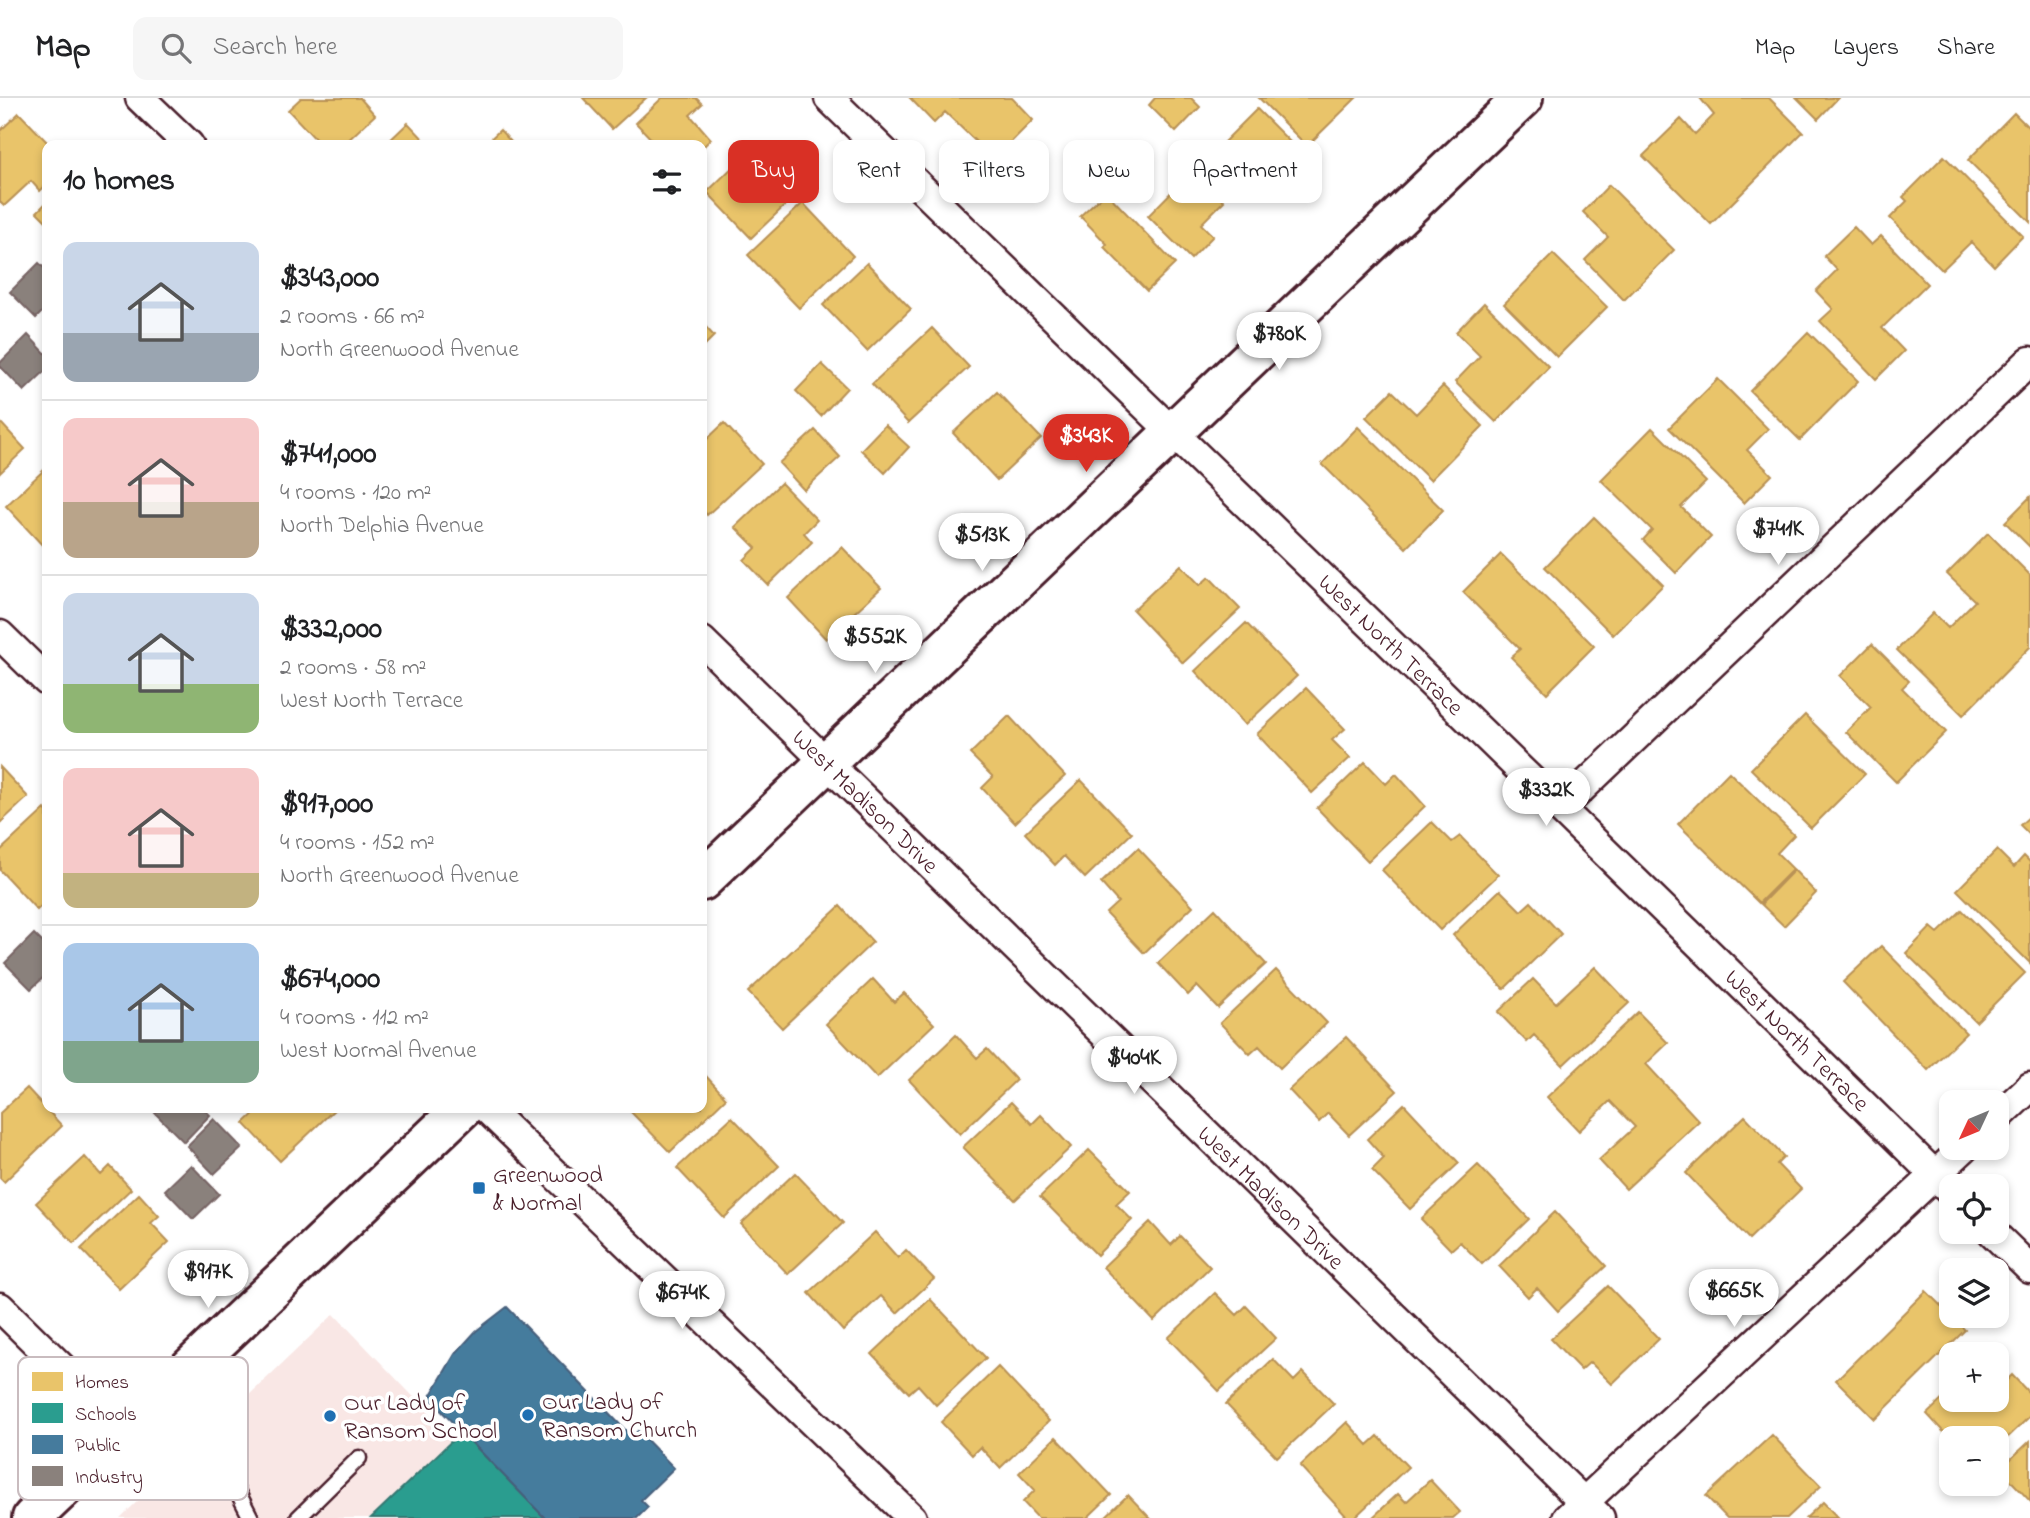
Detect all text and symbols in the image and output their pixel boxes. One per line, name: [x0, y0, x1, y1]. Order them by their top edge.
search box: [133, 17, 623, 80]
text: Map: [35, 24, 91, 72]
icon: search: [157, 29, 195, 67]
text: Search here: [213, 29, 337, 67]
text: Map: [1755, 31, 1795, 66]
text: Layers: [1833, 31, 1899, 66]
text: Share: [1937, 31, 1995, 66]
chip: Buy: [728, 140, 819, 203]
chip: Rent: [833, 140, 925, 203]
chip: Filters: [939, 140, 1049, 203]
chip: New: [1063, 140, 1154, 203]
chip: Apartment: [1168, 140, 1322, 203]
text: 10 homes: [63, 160, 175, 204]
icon: filters: [648, 163, 686, 201]
text: $343,000: [280, 257, 379, 301]
icon: home: [119, 270, 203, 354]
text: 2 rooms · 66 m²: [280, 301, 425, 334]
pin: $780K: [1230, 313, 1328, 372]
text: $780K: [1252, 318, 1306, 351]
text: North Greenwood Avenue: [280, 334, 519, 367]
pin: $343K: [1037, 414, 1135, 474]
text: $343K: [1059, 420, 1113, 453]
text: $741,000: [280, 433, 376, 477]
icon: home: [119, 446, 203, 530]
text: 4 rooms · 120 m²: [280, 477, 431, 510]
pin: $741K: [1729, 508, 1827, 567]
text: North Delphia Avenue: [280, 510, 484, 543]
text: $741K: [1752, 513, 1804, 546]
pin: $513K: [933, 514, 1031, 573]
text: $513K: [954, 519, 1010, 552]
street label: West North Terrace: [1309, 567, 1471, 725]
text: $332,000: [280, 608, 382, 652]
pin: $552K: [826, 616, 924, 675]
icon: home: [119, 621, 203, 705]
text: $552K: [844, 621, 906, 654]
text: 2 rooms · 58 m²: [280, 652, 426, 685]
text: West North Terrace: [280, 685, 463, 718]
street label: West Madison Drive: [783, 723, 946, 883]
pin: $332K: [1497, 768, 1595, 828]
text: $332K: [1518, 774, 1574, 807]
text: $917,000: [280, 783, 373, 827]
icon: home: [119, 796, 203, 880]
text: 4 rooms · 152 m²: [280, 827, 435, 860]
text: North Greenwood Avenue: [280, 860, 519, 893]
text: $674,000: [280, 958, 380, 1002]
street label: West North Terrace: [1715, 962, 1876, 1121]
icon: home: [119, 971, 203, 1055]
text: 4 rooms · 112 m²: [280, 1002, 429, 1035]
text: West Normal Avenue: [280, 1035, 477, 1068]
pin: $404K: [1085, 1037, 1183, 1096]
text: $404K: [1107, 1042, 1161, 1075]
north arrow: [1939, 1090, 2009, 1160]
map controls: [1939, 1090, 2009, 1496]
street label: West Madison Drive: [1188, 1119, 1351, 1279]
place label: Greenwood & Normal: [493, 1159, 603, 1222]
button: locate: [1939, 1174, 2009, 1244]
marker: Greenwood & Normal: [471, 1180, 487, 1196]
pin: $917K: [159, 1250, 257, 1310]
text: $917K: [184, 1256, 232, 1289]
button: layers: [1939, 1258, 2009, 1328]
pin: $665K: [1685, 1270, 1783, 1329]
pin: $674K: [633, 1272, 731, 1331]
text: $665K: [1705, 1275, 1763, 1308]
text: $674K: [655, 1277, 709, 1310]
button: +: [1939, 1342, 2009, 1412]
legend: [18, 1357, 248, 1500]
text: Homes: [75, 1370, 129, 1397]
place label: Our Lady of Ransom Church: [542, 1386, 697, 1449]
place label: Our Lady of Ransom School: [344, 1387, 497, 1450]
text: Schools: [75, 1402, 137, 1429]
marker: Our Lady of Ransom Church: [520, 1407, 536, 1423]
marker: Our Lady of Ransom School: [322, 1408, 338, 1424]
button: −: [1939, 1426, 2009, 1496]
text: Public: [75, 1433, 121, 1460]
text: Industry: [75, 1465, 143, 1493]

